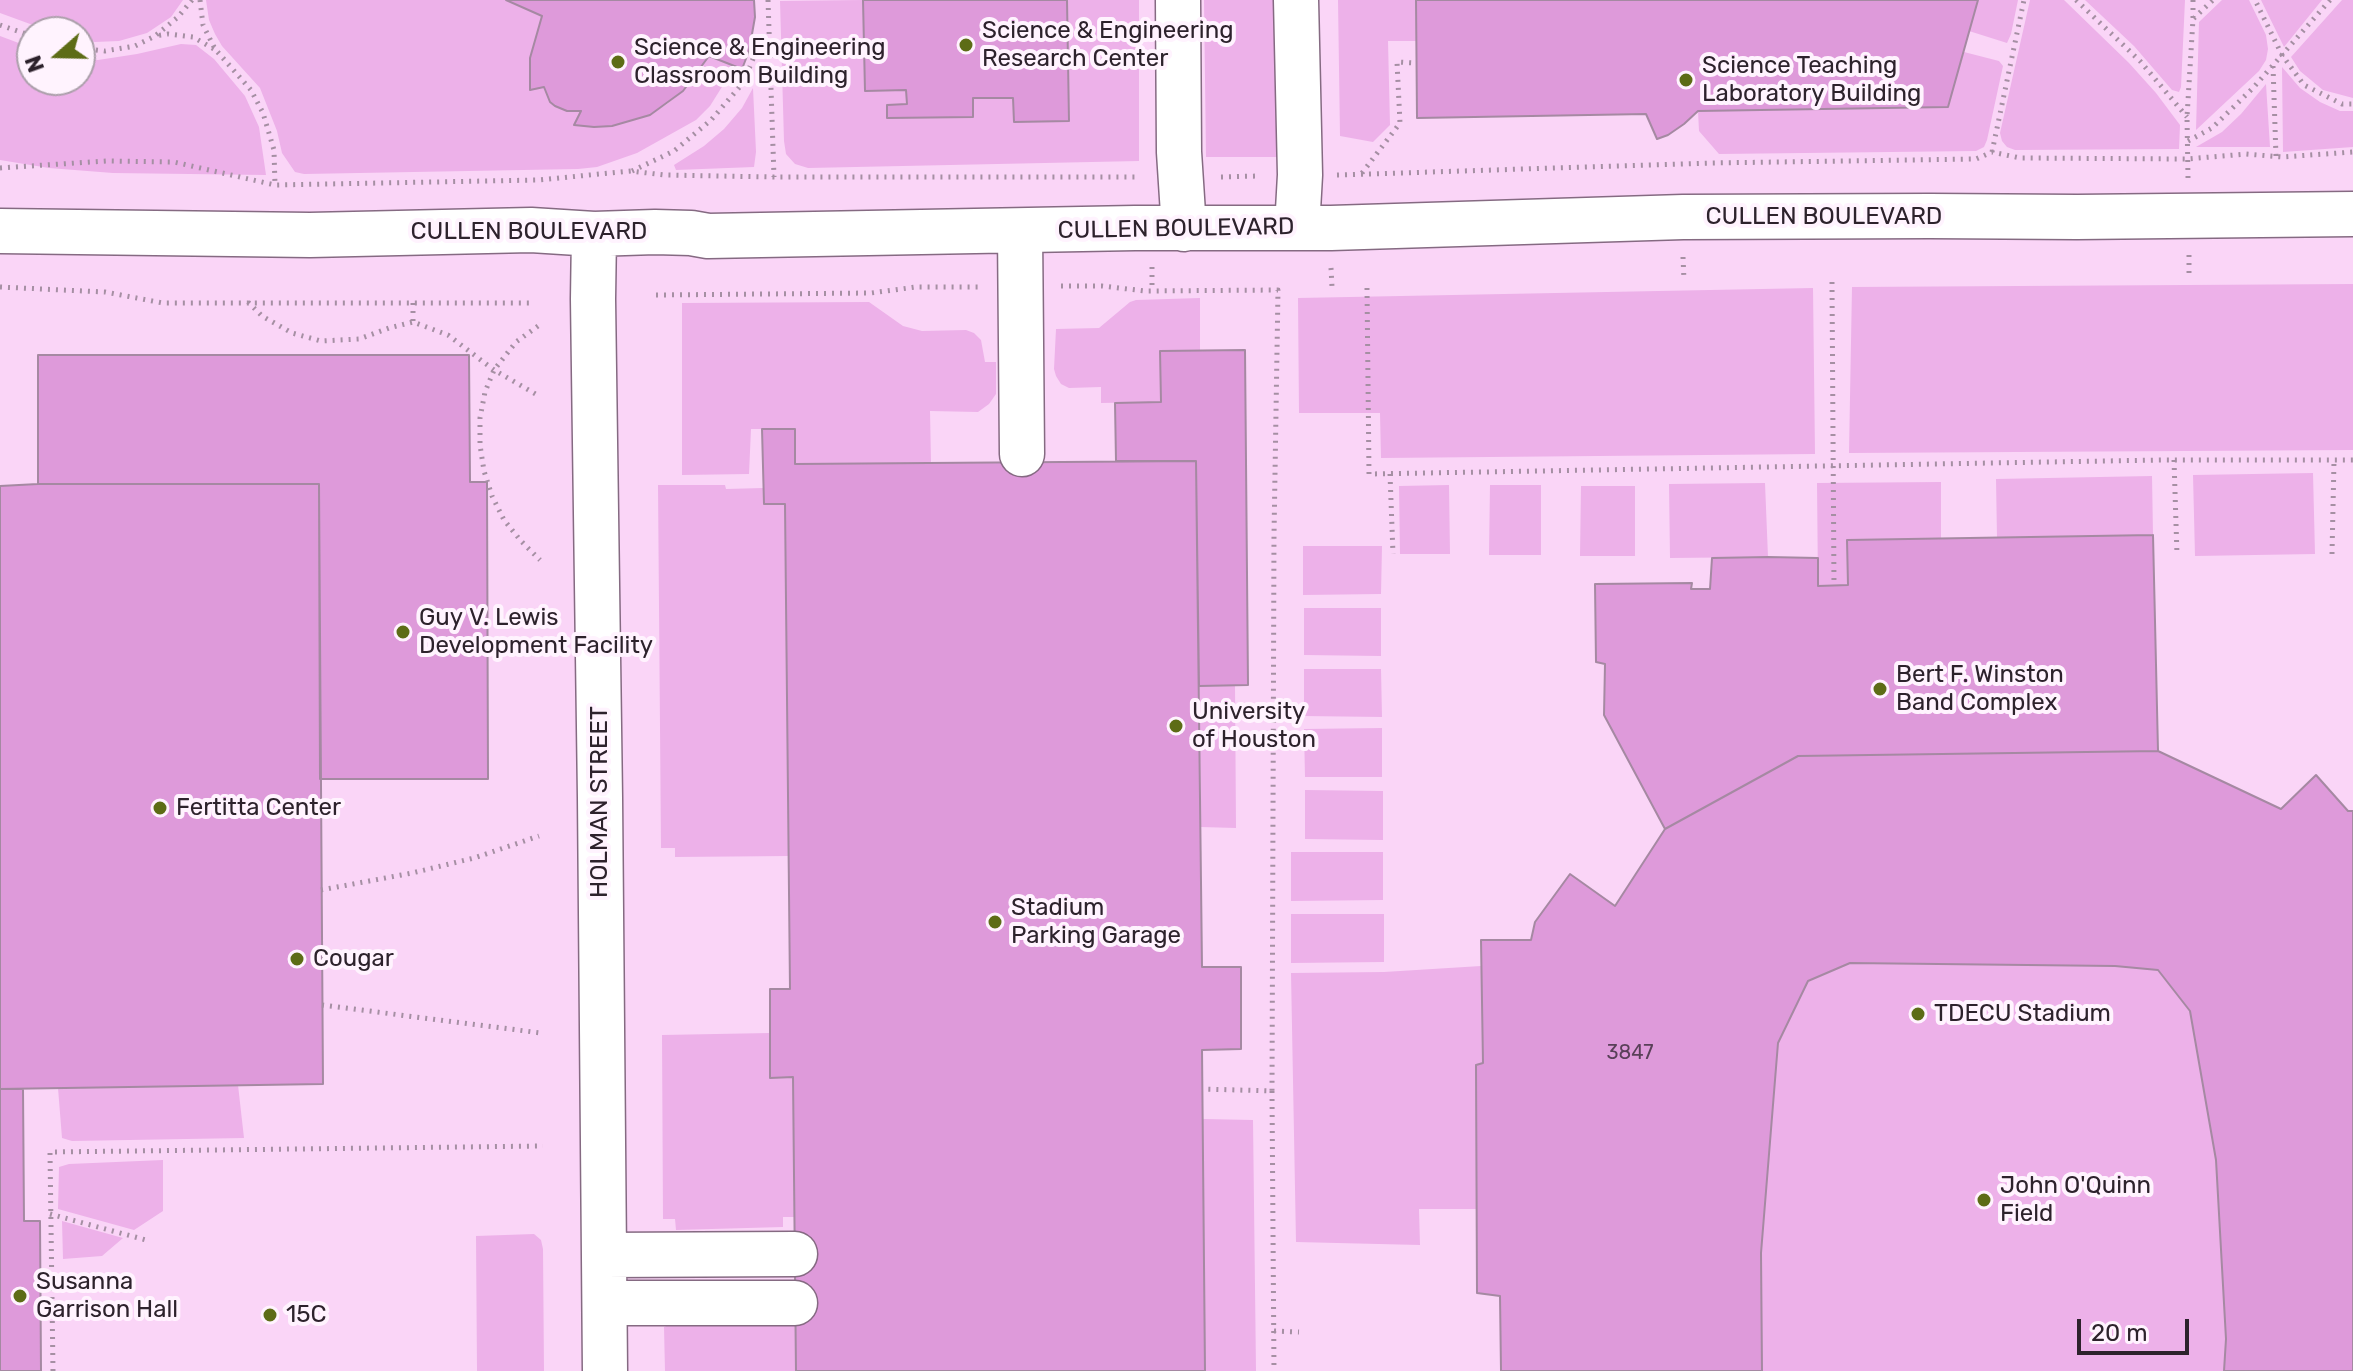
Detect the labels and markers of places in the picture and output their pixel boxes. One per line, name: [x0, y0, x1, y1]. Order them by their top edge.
place label: Science & Engineering Research Center: [982, 17, 1234, 73]
place label: Science & Engineering Classroom Building: [634, 34, 886, 90]
marker: Science & Engineering Research Center: [957, 36, 975, 54]
place label: Science Teaching Laboratory Building: [1702, 52, 1921, 108]
marker: Science & Engineering Classroom Building: [609, 53, 627, 71]
marker: Science Teaching Laboratory Building: [1677, 71, 1695, 89]
place label: Guy V. Lewis Development Facility: [419, 604, 653, 660]
marker: Guy V. Lewis Development Facility: [394, 623, 412, 641]
place label: Bert F. Winston Band Complex: [1896, 661, 2064, 717]
marker: Bert F. Winston Band Complex: [1871, 680, 1889, 698]
place label: University of Houston: [1192, 698, 1316, 754]
marker: University of Houston: [1167, 717, 1185, 735]
place label: Fertitta Center: [176, 794, 341, 822]
marker: Fertitta Center: [151, 799, 169, 817]
place label: Stadium Parking Garage: [1011, 894, 1181, 950]
marker: Stadium Parking Garage: [986, 913, 1004, 931]
place label: Cougar: [313, 945, 394, 973]
marker: Cougar: [288, 950, 306, 968]
place label: TDECU Stadium: [1934, 1000, 2111, 1028]
marker: TDECU Stadium: [1909, 1005, 1927, 1023]
place label: John O'Quinn Field: [2000, 1172, 2151, 1228]
marker: John O'Quinn Field: [1975, 1191, 1993, 1209]
place label: Susanna Garrison Hall: [36, 1268, 178, 1324]
marker: Susanna Garrison Hall: [11, 1287, 29, 1305]
place label: 15C: [286, 1301, 327, 1329]
marker: 15C: [261, 1306, 279, 1324]

